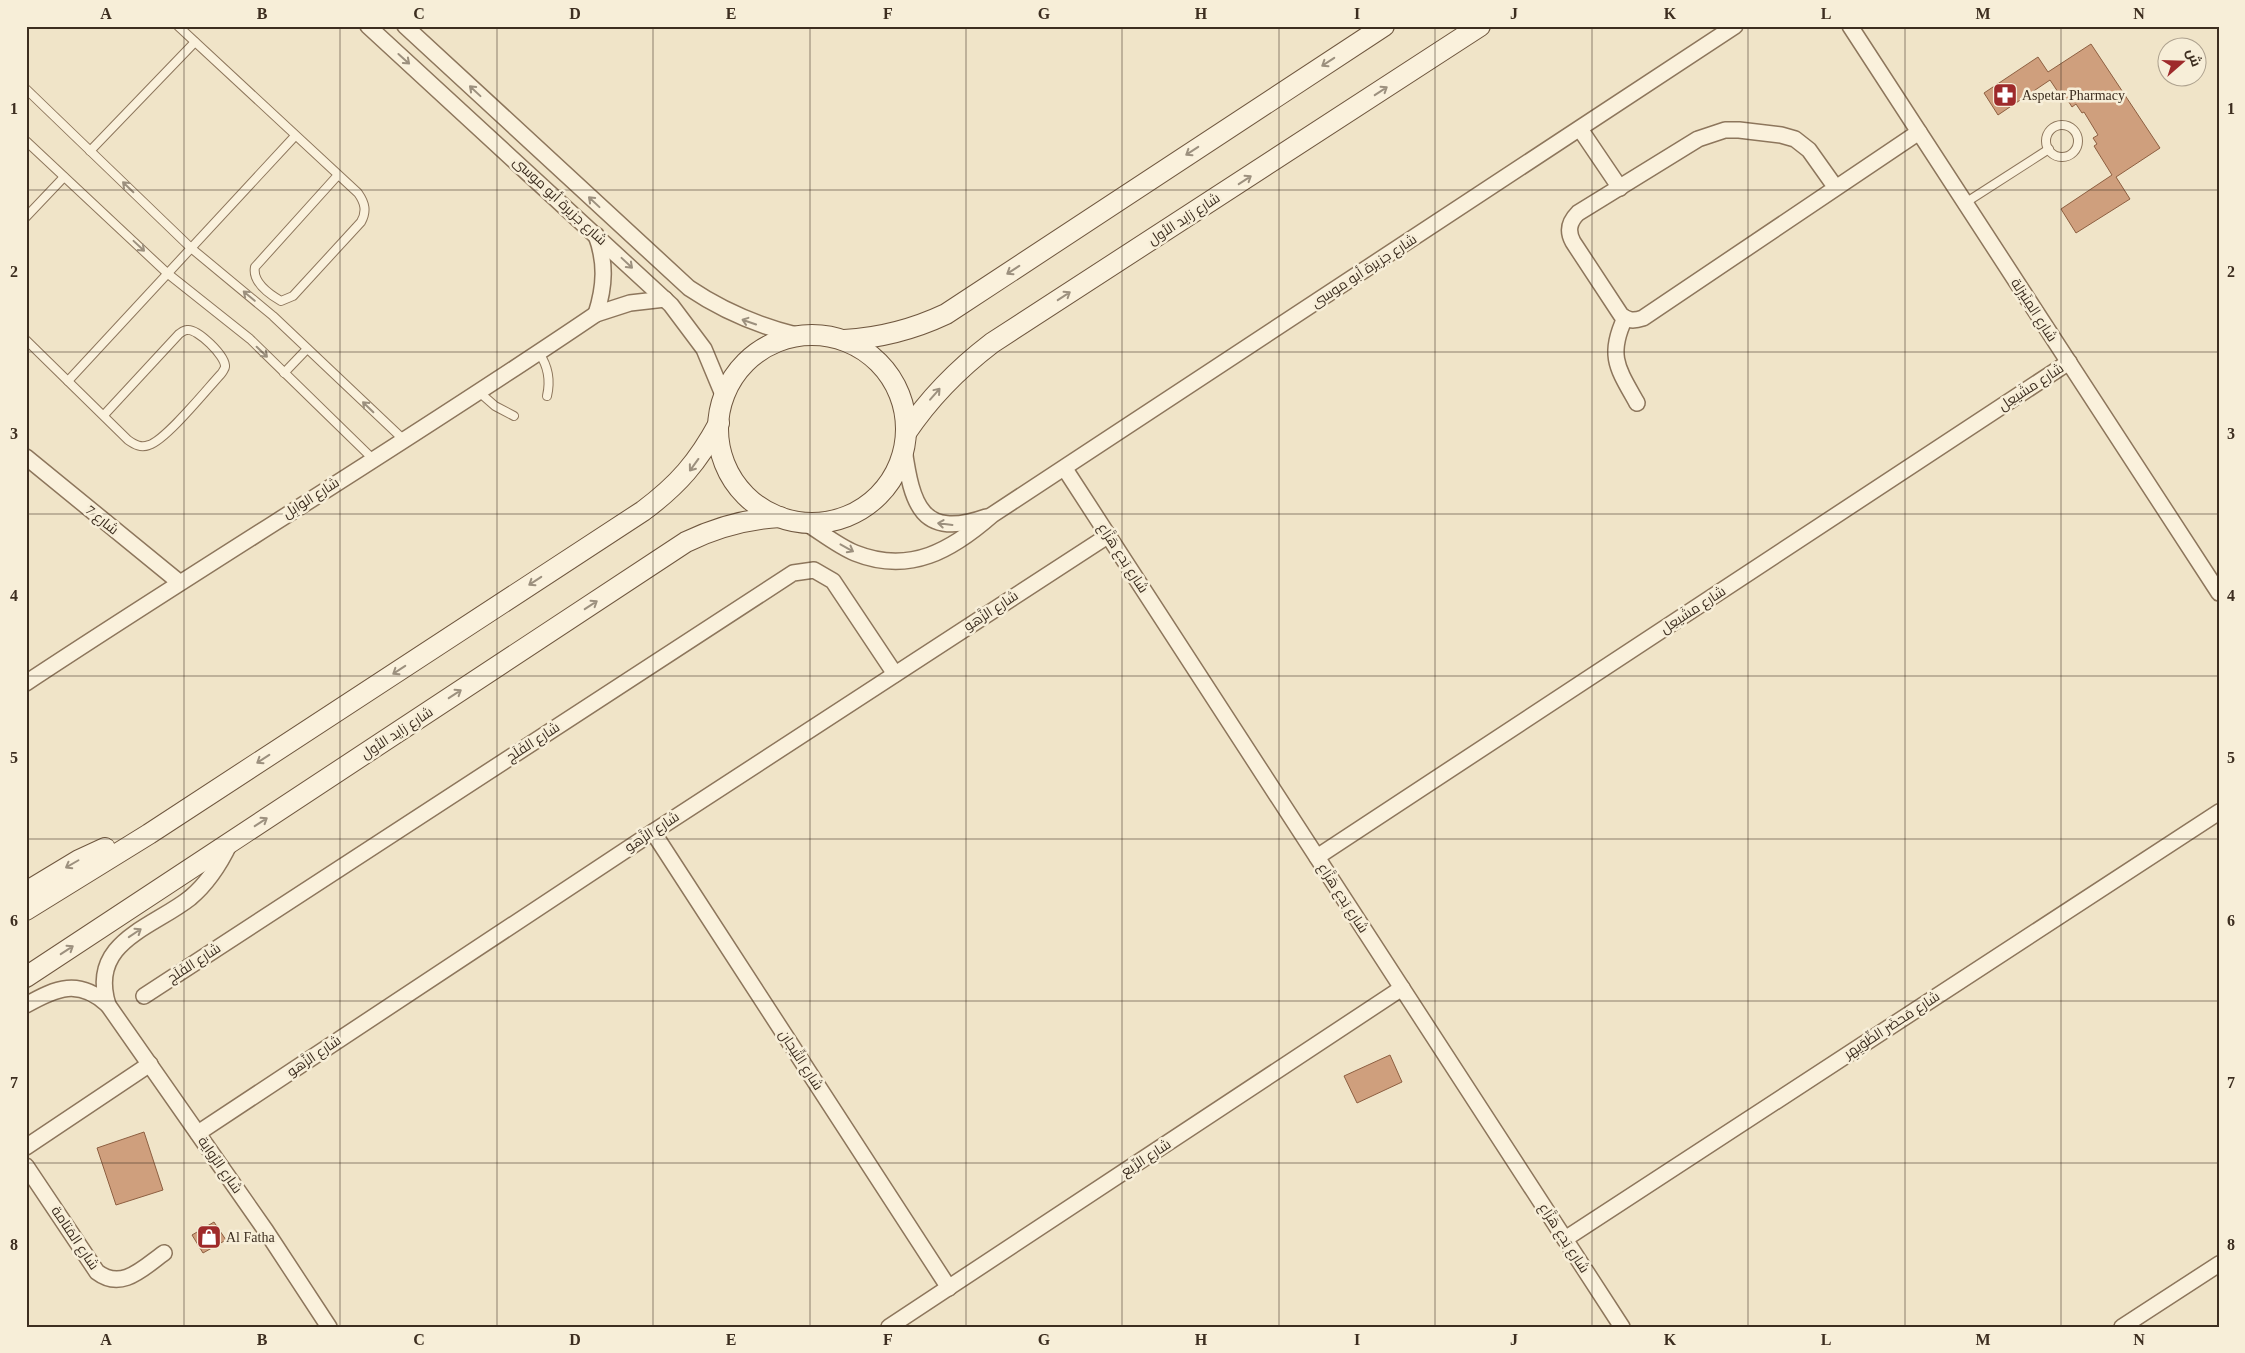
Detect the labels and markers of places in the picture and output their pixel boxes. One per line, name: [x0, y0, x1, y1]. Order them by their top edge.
pharmacy icon: Aspetar Pharmacy: [1992, 82, 2018, 108]
place label: Aspetar Pharmacy: [2022, 88, 2125, 103]
shop icon: Al Fatha: [196, 1224, 222, 1250]
place label: Al Fatha: [226, 1230, 275, 1245]

